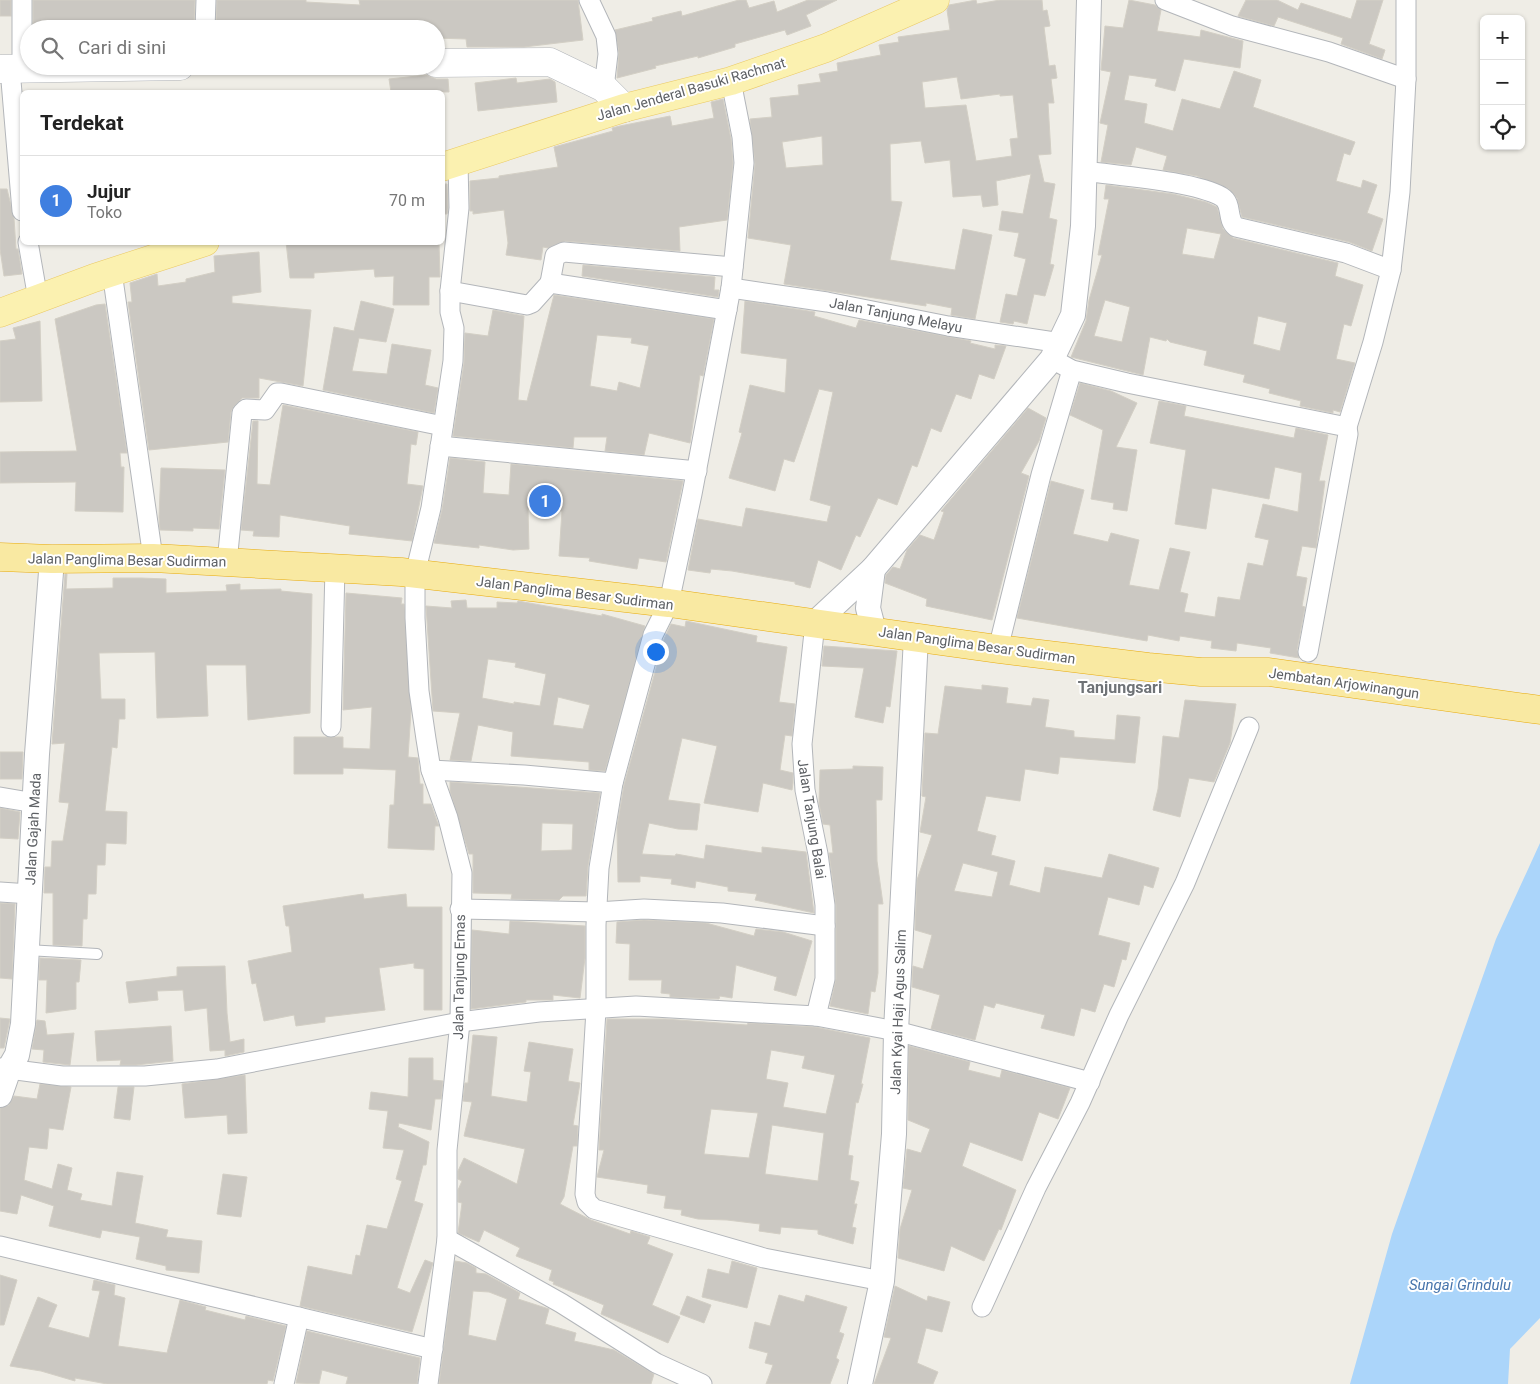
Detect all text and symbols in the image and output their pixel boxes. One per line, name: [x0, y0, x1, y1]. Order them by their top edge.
map controls: [1480, 15, 1525, 150]
button: +: [1480, 15, 1525, 60]
search box: [20, 20, 445, 75]
icon: search: [38, 34, 66, 62]
text: Cari di sini: [78, 36, 166, 59]
street label: Jalan Jenderal Basuki Rachmat: [595, 54, 788, 124]
button: −: [1480, 60, 1525, 105]
button: locate: [1480, 105, 1525, 150]
text: Terdekat: [40, 111, 124, 135]
text: Jujur: [87, 180, 131, 203]
text: 1: [51, 191, 61, 210]
text: 70 m: [389, 191, 425, 210]
text: Toko: [87, 203, 122, 222]
street label: Jalan Tanjung Melayu: [828, 294, 964, 336]
pin: 1: [529, 482, 561, 520]
street label: Jalan Panglima Besar Sudirman: [28, 550, 226, 570]
street label: Jalan Panglima Besar Sudirman: [475, 573, 675, 613]
street label: Jalan Panglima Besar Sudirman: [878, 623, 1076, 667]
your location: [643, 639, 669, 665]
street label: Jembatan Arjowinangun: [1268, 665, 1420, 701]
district label: Tanjungsari: [1078, 678, 1162, 697]
street label: Jalan Tanjung Balai: [795, 758, 829, 880]
street label: Jalan Gajah Mada: [22, 773, 44, 885]
street label: Jalan Tanjung Emas: [450, 914, 468, 1040]
street label: Jalan Kyai Haji Agus Salim: [887, 929, 909, 1095]
water label: Sungai Grindulu: [1409, 1276, 1511, 1294]

